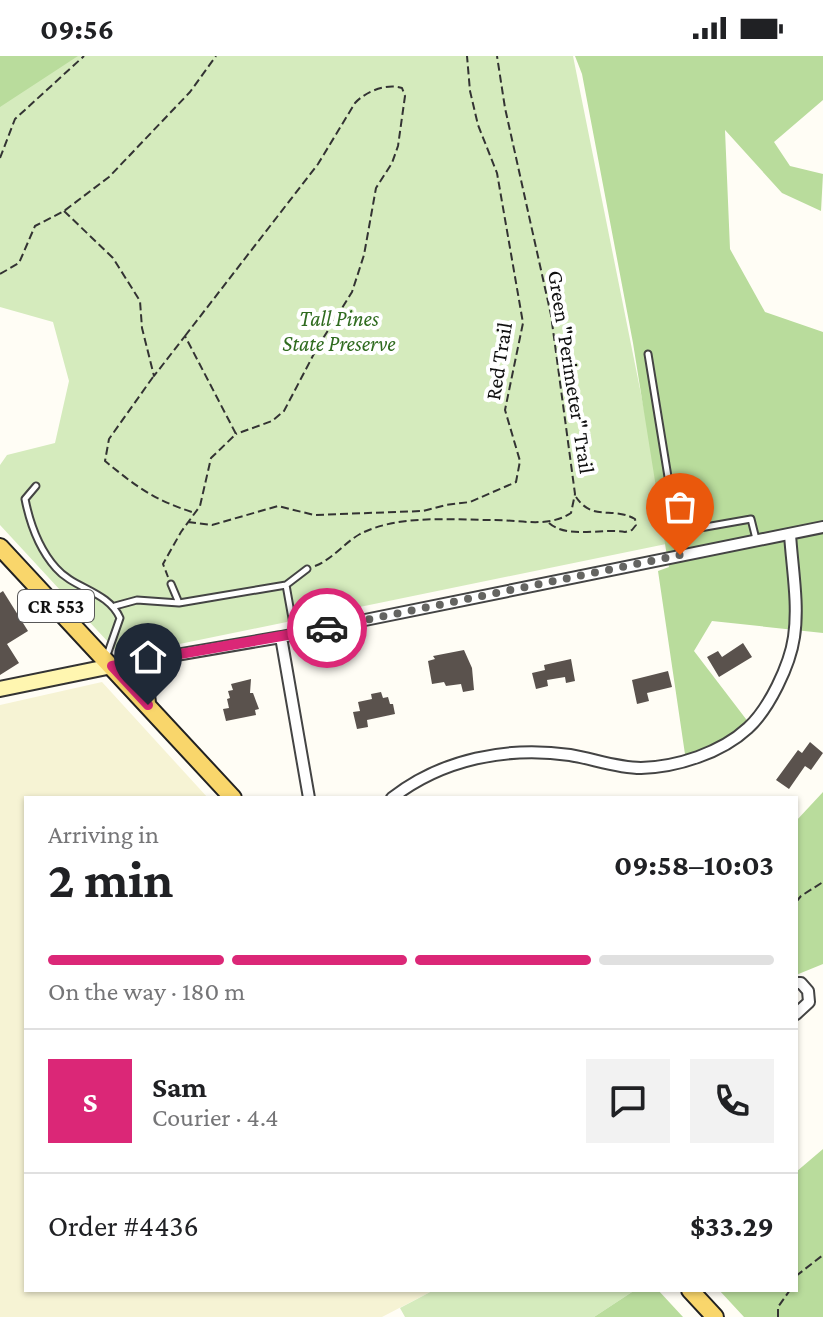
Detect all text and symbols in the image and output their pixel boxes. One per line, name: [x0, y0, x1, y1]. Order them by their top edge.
text: 09:56: [40, 12, 114, 45]
street label: Green "Perimeter" Trail: [543, 269, 600, 476]
park label: Tall Pines State Preserve: [282, 306, 396, 356]
street label: Red Trail: [480, 320, 517, 402]
pin: [646, 473, 714, 555]
icon: bag: [658, 485, 702, 529]
courier: [287, 588, 367, 668]
road number: CR 553: [18, 590, 94, 622]
icon: car: [305, 606, 349, 650]
pin: [114, 623, 182, 705]
icon: home: [126, 635, 170, 679]
text: Arriving in: [48, 820, 159, 849]
text: 09:58–10:03: [614, 848, 774, 881]
text: 2 min: [48, 850, 173, 908]
text: On the way · 180 m: [48, 977, 245, 1006]
button: chat: [586, 1059, 670, 1143]
button: phone: [690, 1059, 774, 1143]
text: Sam: [152, 1070, 207, 1103]
text: S: [83, 1085, 98, 1118]
text: Courier · 4.4: [152, 1103, 278, 1132]
text: Order #4436: [48, 1209, 199, 1242]
text: $33.29: [690, 1209, 774, 1242]

